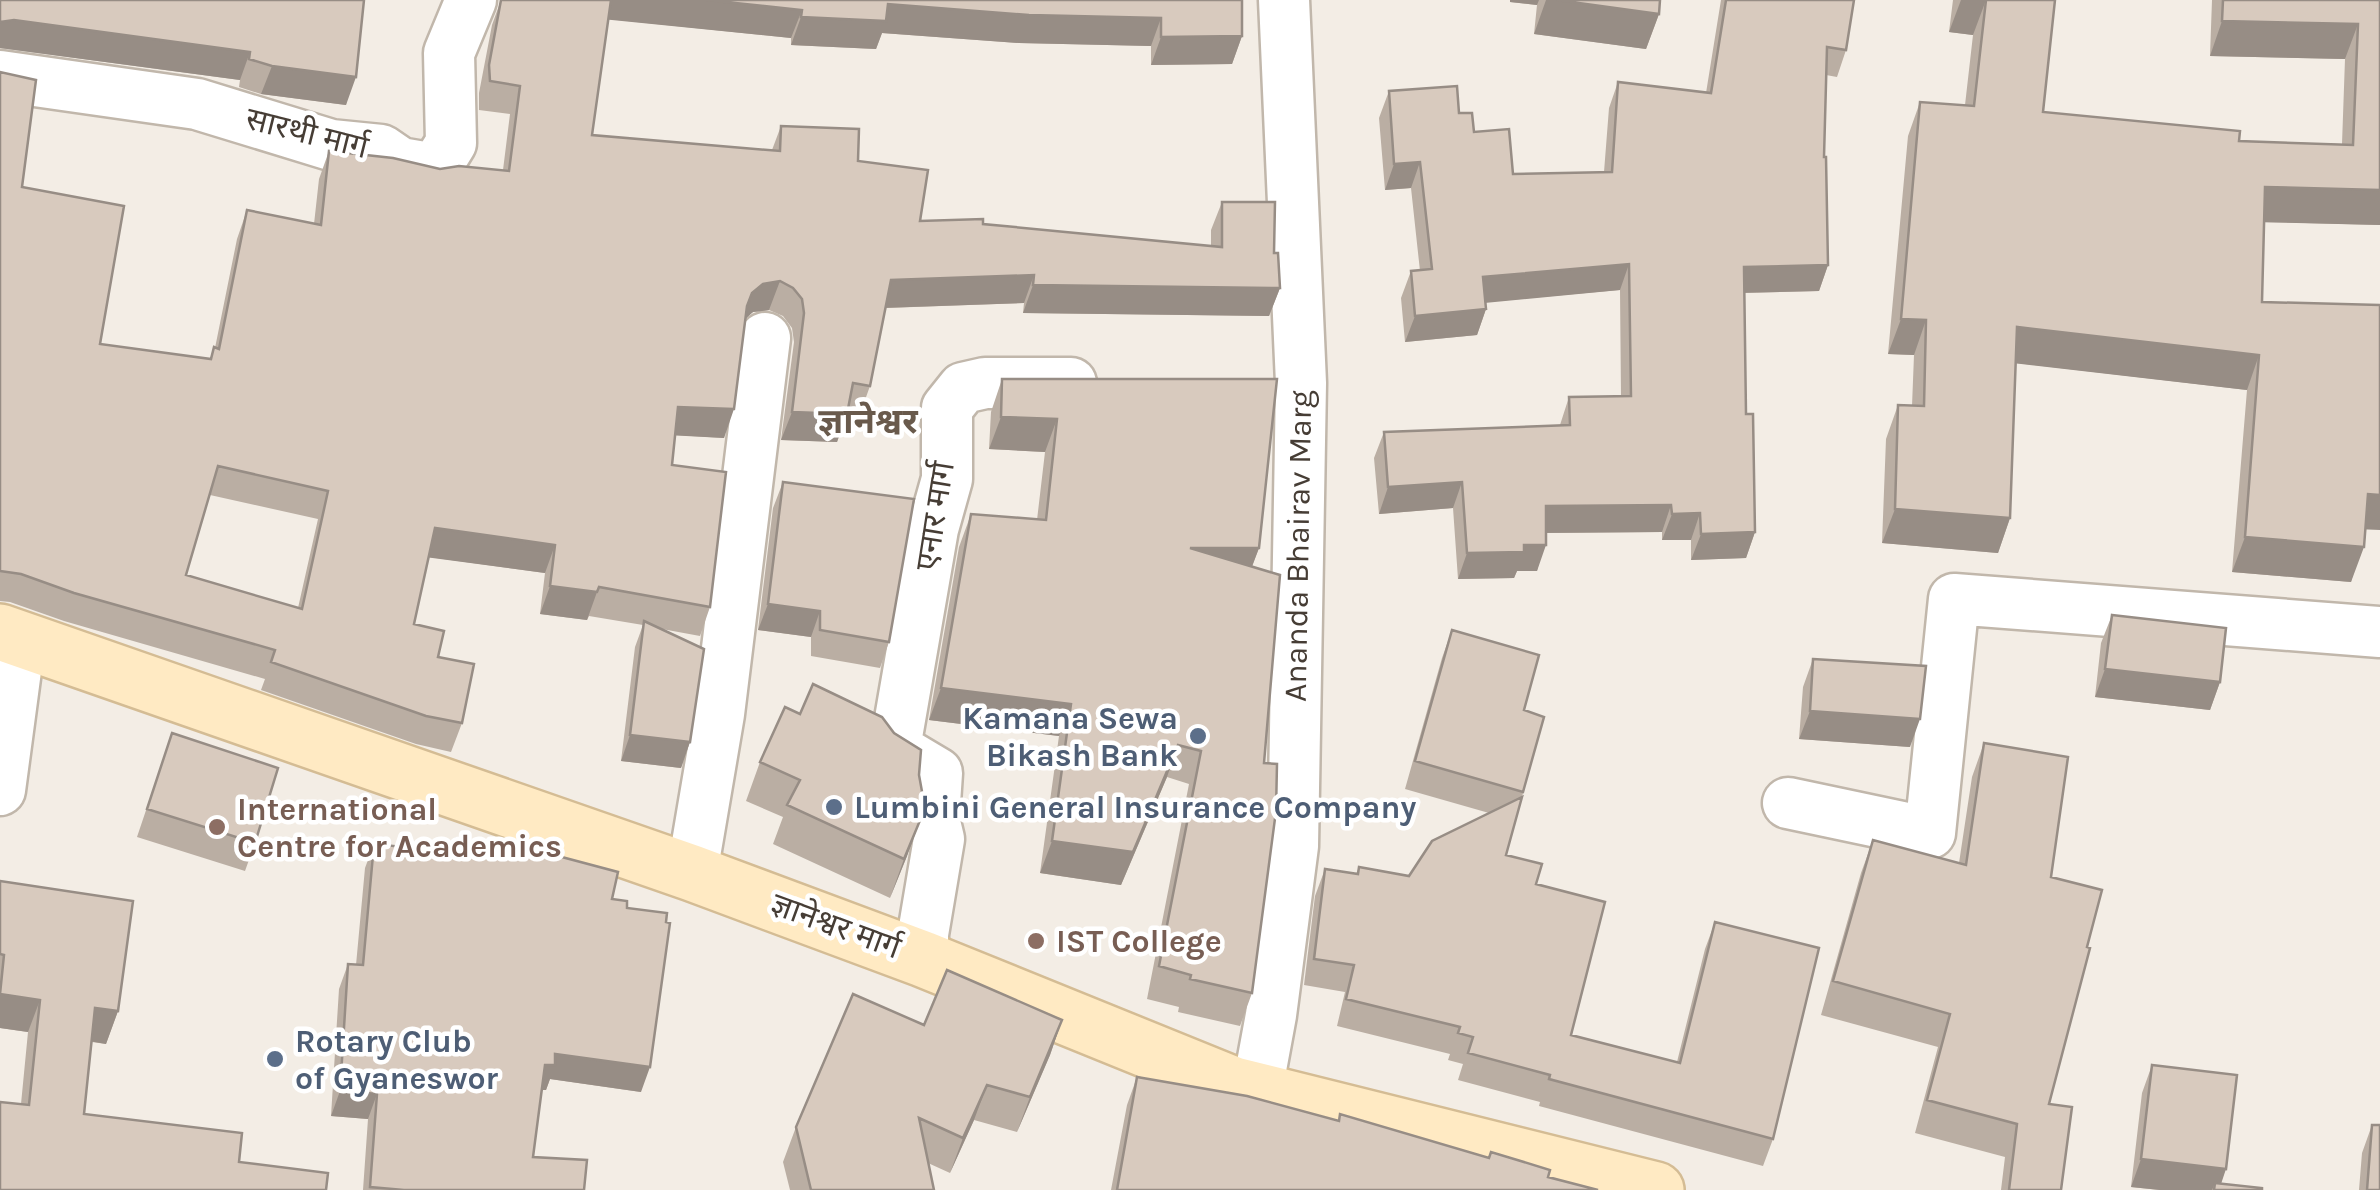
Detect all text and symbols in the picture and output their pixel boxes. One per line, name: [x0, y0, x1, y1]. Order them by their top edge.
street label: सारथी मार्ग: [242, 100, 373, 166]
street label: Ananda Bhairav Marg: [1277, 390, 1319, 702]
district label: ज्ञानेश्वर: [818, 401, 918, 442]
street label: एनार मार्ग: [908, 458, 962, 573]
place label: Kamana Sewa Bikash Bank: [962, 700, 1178, 774]
marker: Kamana Sewa Bikash Bank: [1187, 725, 1209, 747]
place label: Lumbini General Insurance Company: [854, 789, 1416, 826]
place label: International Centre for Academics: [237, 791, 562, 865]
marker: Lumbini General Insurance Company: [823, 796, 845, 818]
marker: International Centre for Academics: [206, 816, 228, 838]
street label: ज्ञानेश्वर मार्ग: [766, 886, 907, 967]
place label: IST College: [1056, 923, 1222, 960]
marker: IST College: [1025, 930, 1047, 952]
place label: Rotary Club of Gyaneswor: [295, 1023, 499, 1097]
marker: Rotary Club of Gyaneswor: [264, 1048, 286, 1070]

